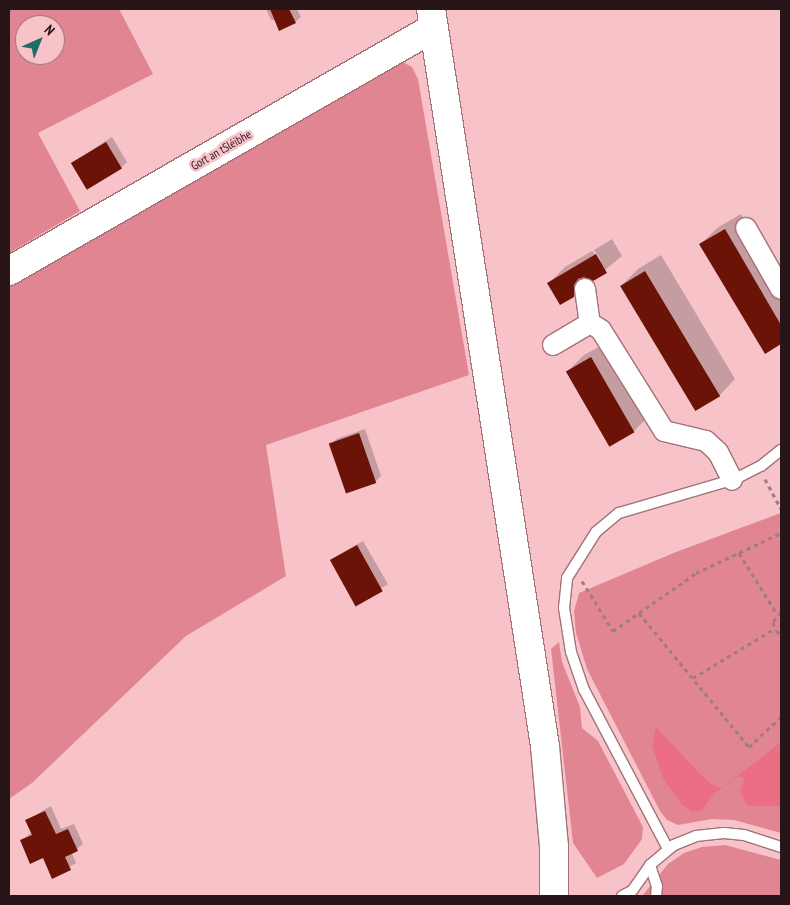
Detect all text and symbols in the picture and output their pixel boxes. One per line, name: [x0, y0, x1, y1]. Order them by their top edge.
north arrow: [15, 15, 65, 65]
text: N: [41, 21, 59, 39]
street label: Gort an tSléibhe: [188, 127, 254, 173]

